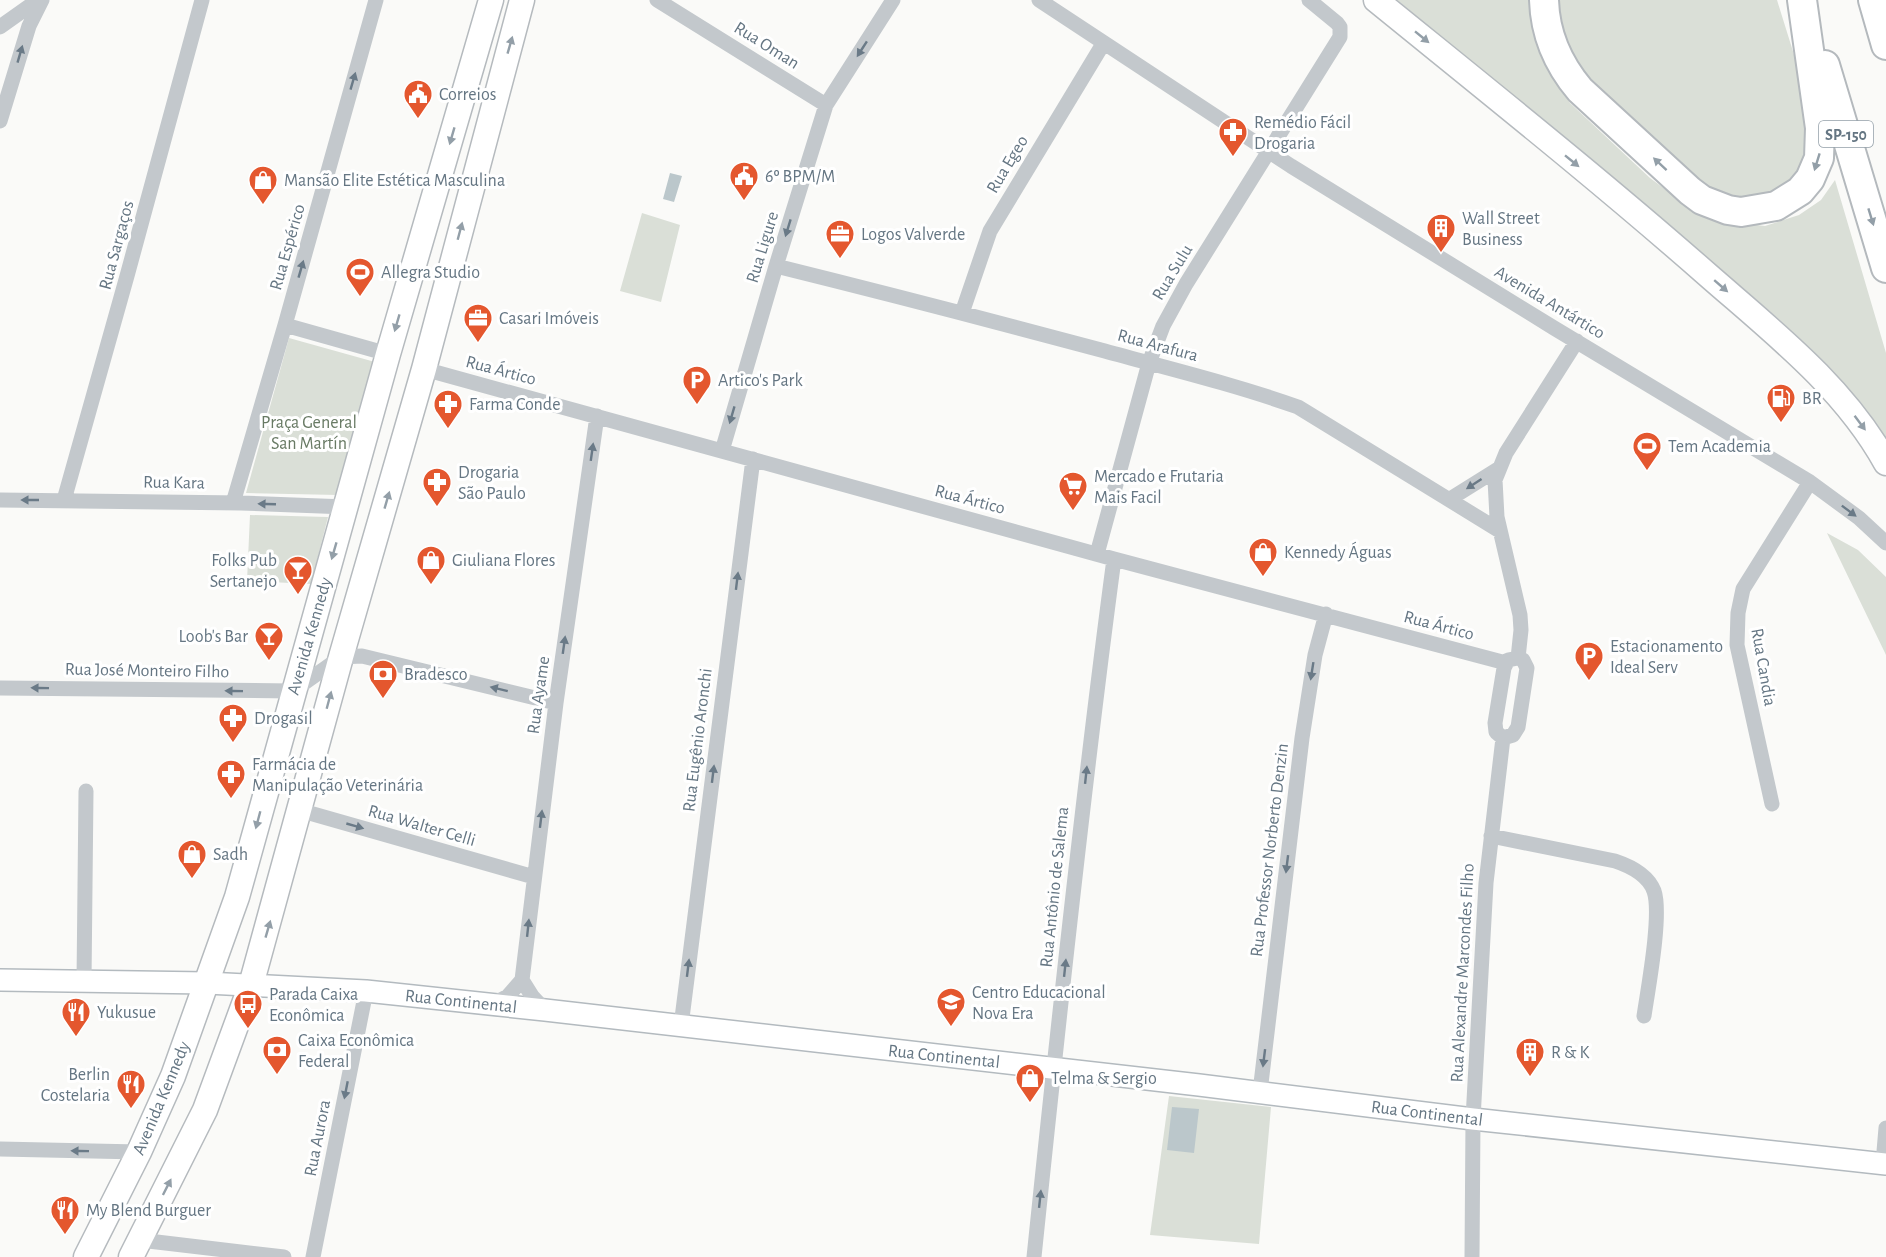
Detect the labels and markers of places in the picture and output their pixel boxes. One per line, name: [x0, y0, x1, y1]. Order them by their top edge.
public building icon: Correios: [402, 78, 434, 120]
place label: Correios: [439, 86, 496, 104]
place label: Remédio Fácil Drogaria: [1254, 114, 1351, 153]
pharmacy icon: Remédio Fácil Drogaria: [1217, 116, 1249, 158]
public building icon: 6º BPM/M: [728, 160, 760, 202]
shop icon: Mansão Elite Estética Masculina: [247, 164, 279, 206]
place label: 6º BPM/M: [765, 168, 835, 186]
place label: Mansão Elite Estética Masculina: [284, 172, 505, 190]
place label: Wall Street Business: [1462, 210, 1540, 249]
building icon: Wall Street Business: [1425, 212, 1457, 254]
office icon: Logos Valverde: [824, 218, 856, 260]
place label: Logos Valverde: [861, 226, 965, 244]
sports icon: Allegra Studio: [344, 256, 376, 298]
place label: Allegra Studio: [381, 264, 480, 282]
office icon: Casari Imóveis: [462, 302, 494, 344]
place label: Casari Imóveis: [499, 310, 599, 328]
parking icon: Artico's Park: [681, 364, 713, 406]
place label: Artico's Park: [718, 372, 803, 390]
fuel station icon: BR: [1765, 382, 1797, 424]
pharmacy icon: Farma Conde: [432, 388, 464, 430]
place label: BR: [1802, 390, 1822, 408]
place label: Farma Conde: [469, 396, 561, 414]
sports icon: Tem Academia: [1631, 430, 1663, 472]
place label: Tem Academia: [1668, 438, 1771, 456]
place label: Drogaria São Paulo: [458, 464, 526, 503]
pharmacy icon: Drogaria São Paulo: [421, 466, 453, 508]
place label: Mercado e Frutaria Mais Facil: [1094, 468, 1224, 507]
supermarket icon: Mercado e Frutaria Mais Facil: [1057, 470, 1089, 512]
shop icon: Kennedy Águas: [1247, 536, 1279, 578]
place label: Kennedy Águas: [1284, 541, 1392, 562]
shop icon: Giuliana Flores: [415, 544, 447, 586]
place label: Folks Pub Sertanejo: [210, 552, 277, 591]
place label: Giuliana Flores: [452, 552, 556, 570]
bar icon: Folks Pub Sertanejo: [282, 554, 314, 596]
bar icon: Loob's Bar: [253, 620, 285, 662]
place label: Loob's Bar: [179, 628, 248, 646]
place label: Estacionamento Ideal Serv: [1610, 638, 1723, 677]
parking icon: Estacionamento Ideal Serv: [1573, 640, 1605, 682]
bank icon: Bradesco: [367, 658, 399, 700]
place label: Bradesco: [404, 666, 468, 684]
pharmacy icon: Drogasil: [217, 702, 249, 744]
place label: Drogasil: [254, 710, 313, 728]
place label: Farmácia de Manipulação Veterinária: [252, 756, 423, 795]
pharmacy icon: Farmácia de Manipulação Veterinária: [215, 758, 247, 800]
shop icon: Sadh: [176, 838, 208, 880]
place label: Sadh: [213, 846, 248, 864]
place label: Centro Educacional Nova Era: [972, 984, 1106, 1023]
place label: Parada Caixa Econômica: [269, 986, 358, 1025]
school or university icon: Centro Educacional Nova Era: [935, 986, 967, 1028]
bus stop icon: Parada Caixa Econômica: [232, 988, 264, 1030]
restaurant icon: Yukusue: [60, 996, 92, 1038]
place label: Yukusue: [97, 1004, 156, 1022]
place label: Caixa Econômica Federal: [298, 1032, 414, 1071]
bank icon: Caixa Econômica Federal: [261, 1034, 293, 1076]
building icon: R & K: [1514, 1036, 1546, 1078]
place label: R & K: [1551, 1044, 1589, 1062]
shop icon: Telma & Sergio: [1014, 1062, 1046, 1104]
place label: Berlin Costelaria: [41, 1066, 110, 1105]
restaurant icon: Berlin Costelaria: [115, 1068, 147, 1110]
place label: Telma & Sergio: [1051, 1070, 1157, 1088]
restaurant icon: My Blend Burguer: [49, 1194, 81, 1236]
place label: My Blend Burguer: [86, 1202, 211, 1220]

